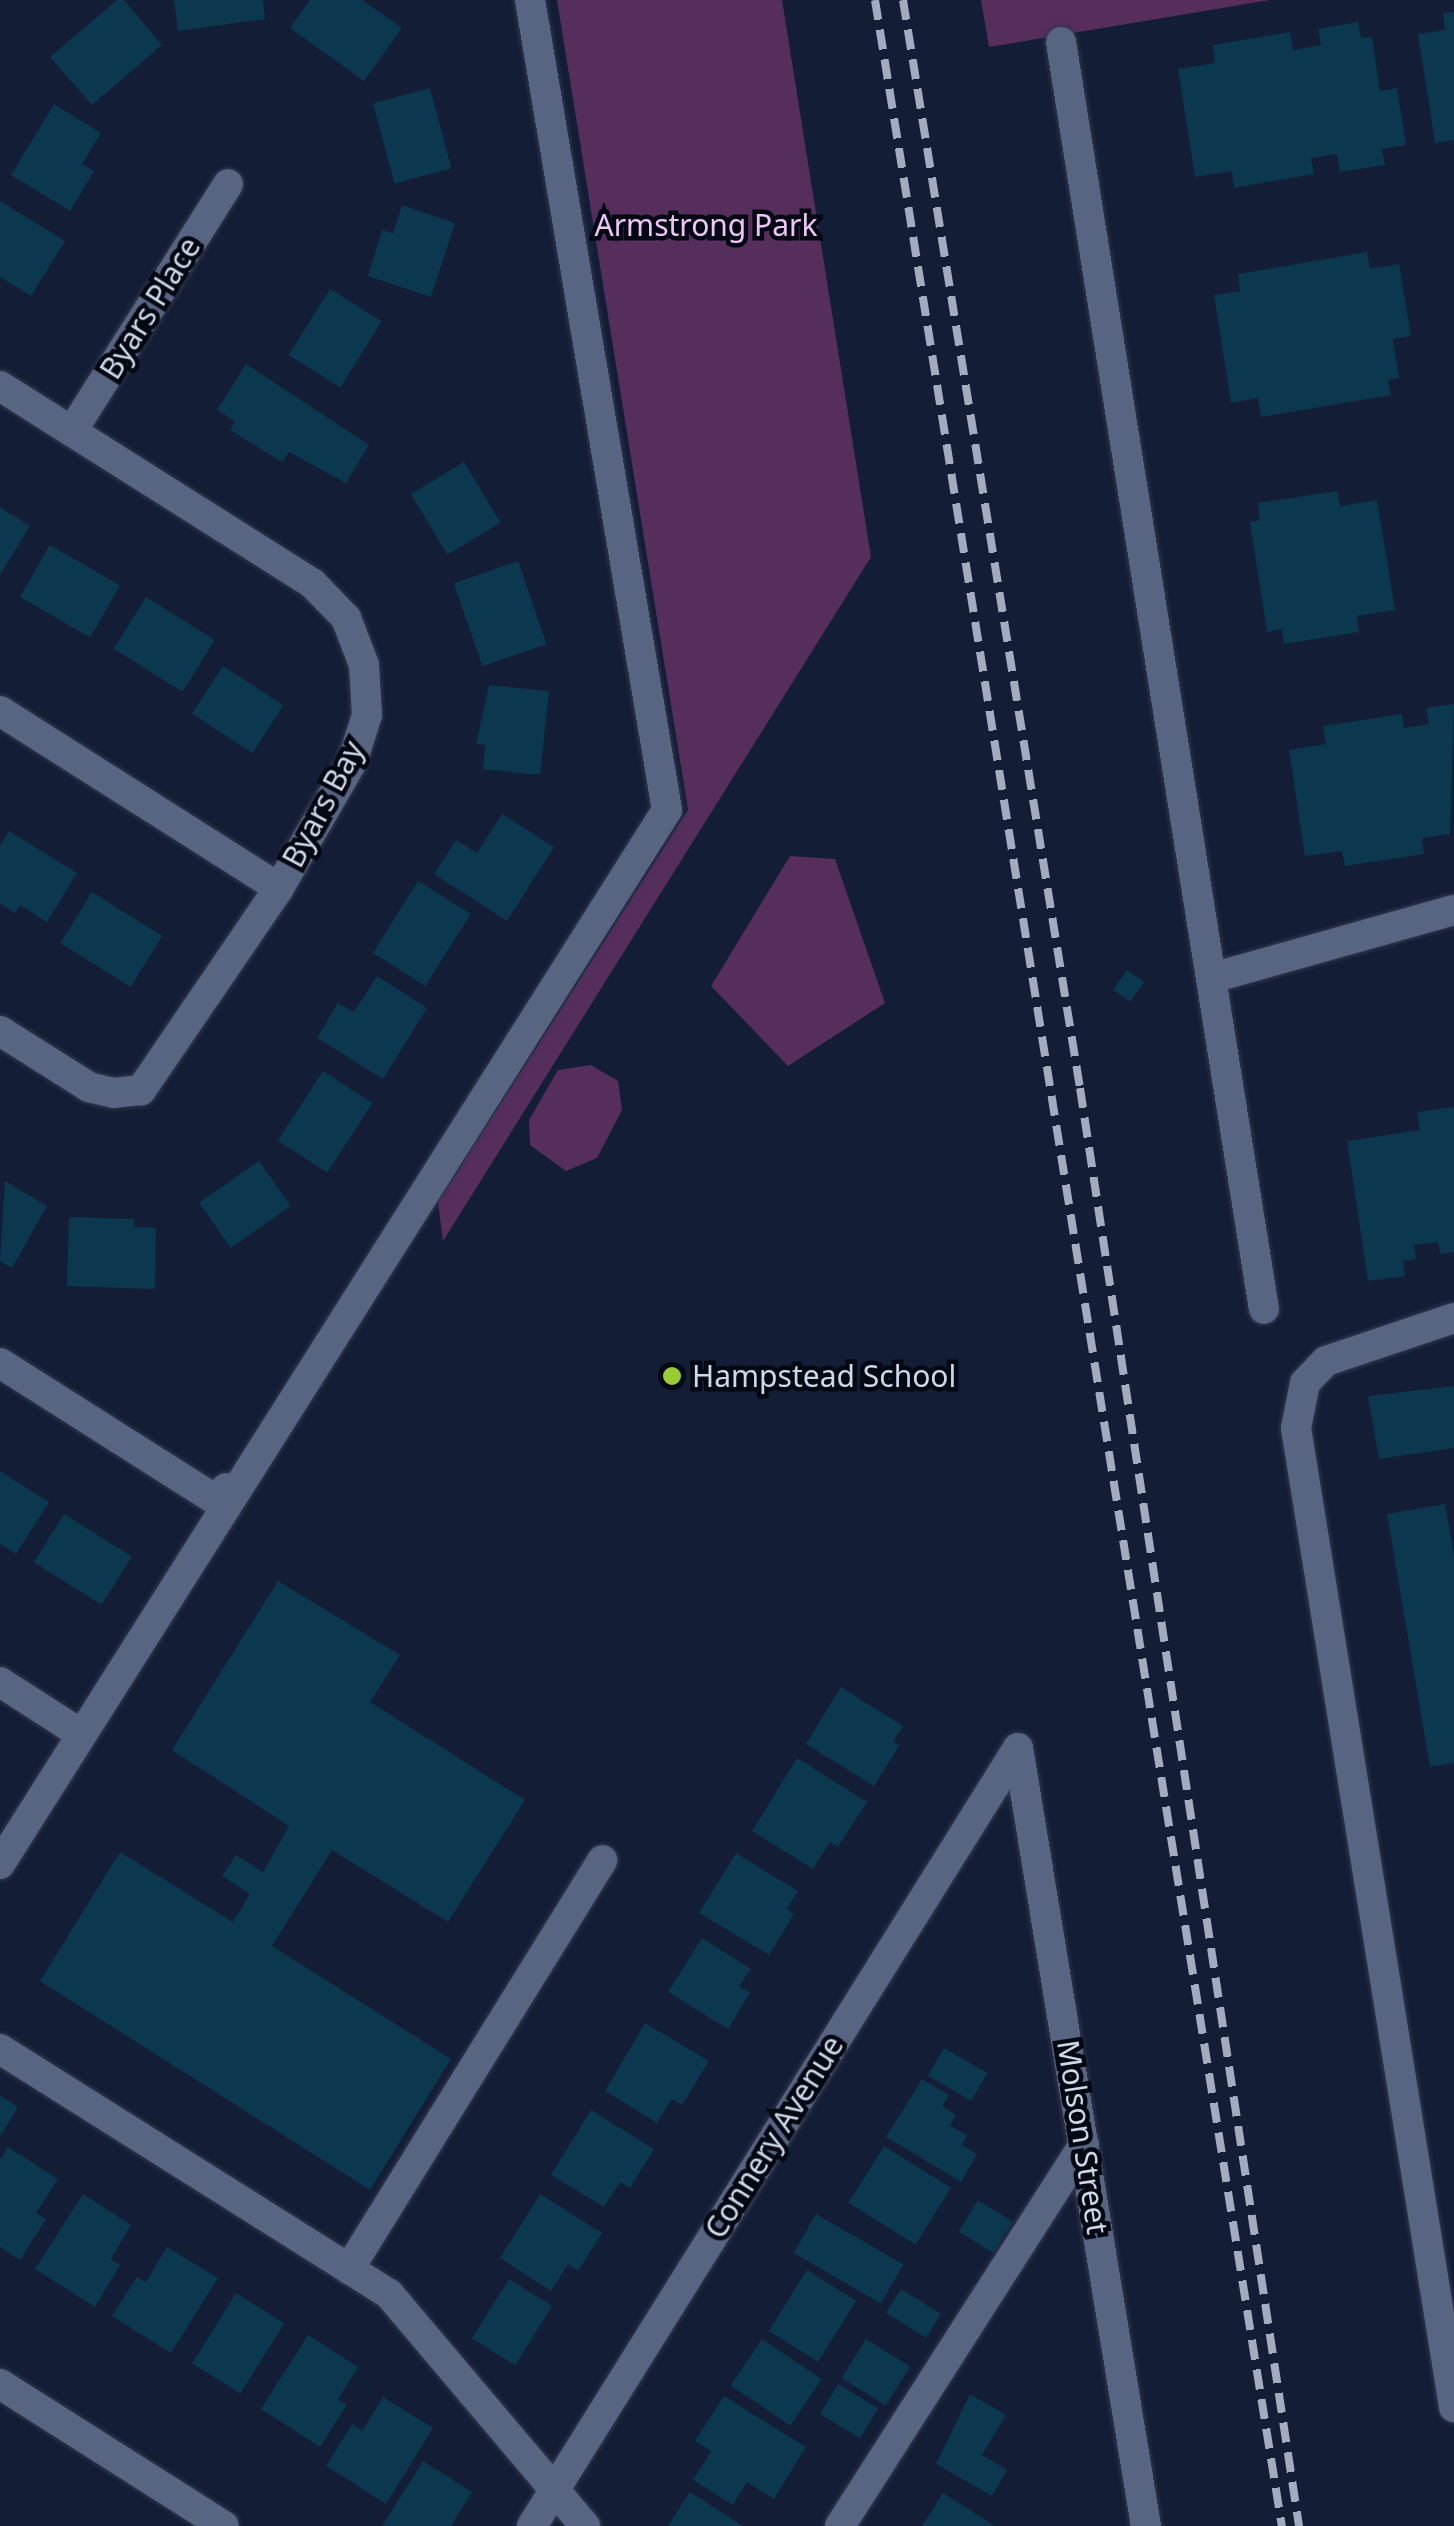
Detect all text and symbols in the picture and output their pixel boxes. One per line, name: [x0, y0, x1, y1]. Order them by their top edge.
park label: Armstrong Park: [595, 207, 817, 243]
street label: Byars Place: [92, 231, 208, 385]
street label: Byars Bay: [275, 735, 371, 873]
place label: Hampstead School: [692, 1358, 956, 1394]
marker: Hampstead School: [661, 1365, 683, 1387]
street label: Connery Avenue: [697, 2029, 851, 2245]
street label: Molson Street: [1050, 2038, 1116, 2236]

